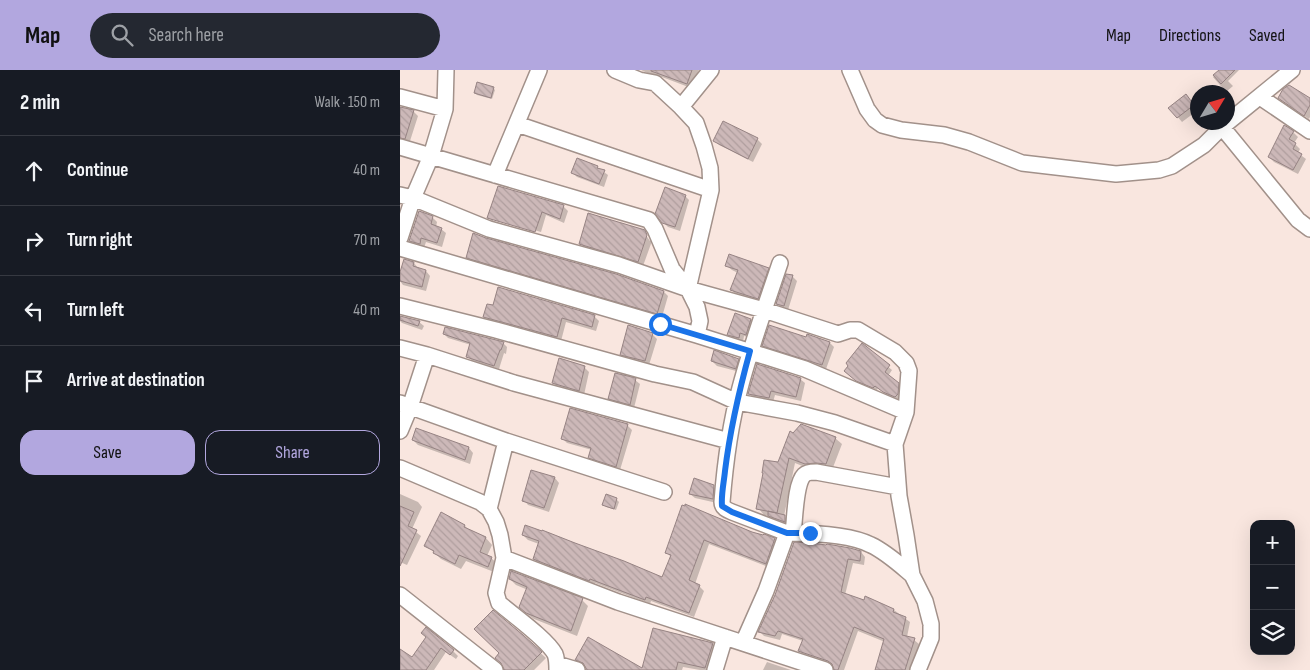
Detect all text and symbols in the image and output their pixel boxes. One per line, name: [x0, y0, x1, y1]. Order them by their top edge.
search box: [90, 13, 440, 58]
text: Map: [25, 21, 60, 50]
icon: search: [108, 21, 136, 49]
text: Search here: [148, 24, 224, 47]
text: Map: [1106, 25, 1131, 46]
text: Directions: [1159, 25, 1221, 46]
text: Saved: [1249, 25, 1285, 46]
north arrow: [1190, 85, 1235, 130]
text: 2 min: [20, 90, 60, 115]
text: Walk · 150 m: [315, 93, 380, 112]
icon: ahead: [20, 157, 48, 185]
text: Continue: [67, 159, 128, 182]
text: 40 m: [353, 161, 380, 180]
icon: right: [20, 227, 48, 255]
text: Turn right: [67, 229, 132, 252]
text: 70 m: [354, 231, 380, 250]
icon: left: [20, 297, 48, 325]
text: Turn left: [67, 299, 124, 322]
text: 40 m: [353, 301, 380, 320]
route start: [649, 313, 672, 336]
icon: arrive: [20, 367, 48, 395]
text: Arrive at destination: [67, 369, 205, 392]
button: Save: [20, 430, 195, 475]
button: Share: [205, 430, 380, 475]
map controls: [1250, 520, 1295, 655]
button: +: [1250, 520, 1295, 565]
route end: [799, 522, 822, 545]
button: −: [1250, 565, 1295, 610]
button: layers: [1250, 610, 1295, 655]

